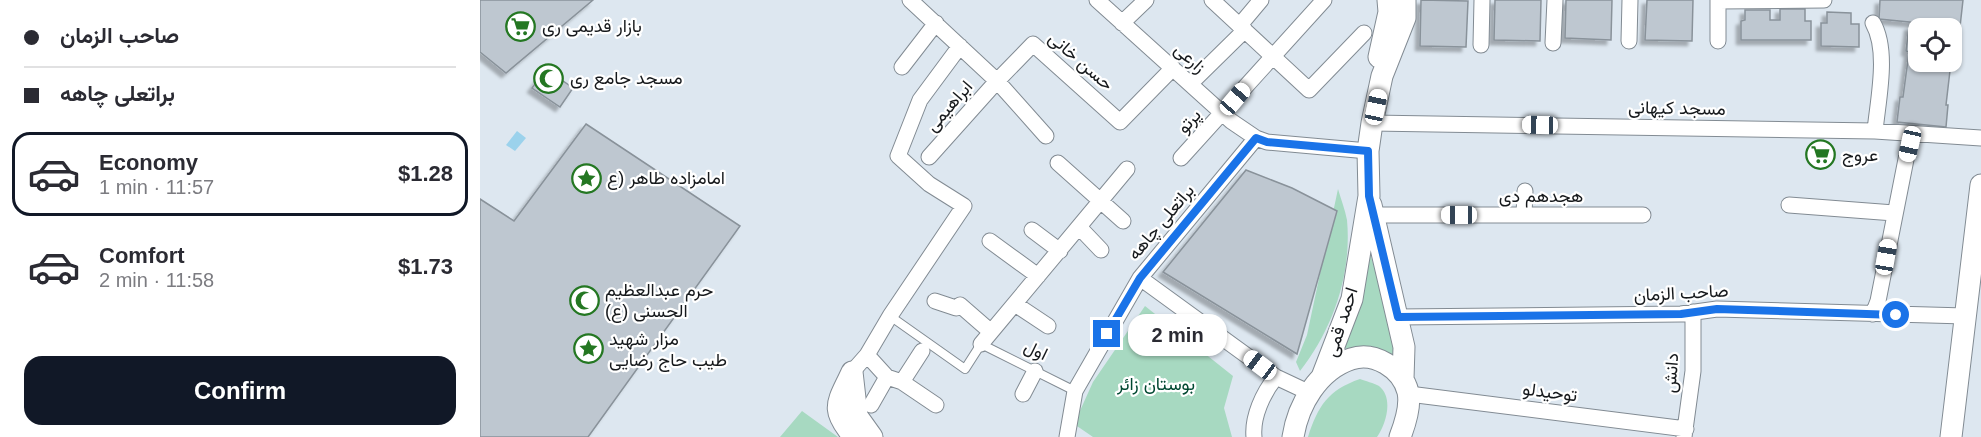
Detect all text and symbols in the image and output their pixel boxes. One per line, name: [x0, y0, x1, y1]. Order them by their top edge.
supermarket icon: بازار قدیمی ری: [505, 10, 537, 42]
place label: بازار قدیمی ری: [542, 16, 642, 37]
map controls: [1908, 18, 1962, 72]
button: locate: [1908, 18, 1962, 72]
text: صاحب الزمان: [60, 23, 179, 48]
street label: حسن خانی: [1044, 28, 1117, 95]
street label: زارعی: [1170, 39, 1210, 78]
mosque icon: مسجد جامع ری: [533, 62, 565, 94]
place label: مسجد جامع ری: [570, 68, 683, 90]
street label: ابراهیمی: [922, 77, 977, 136]
car: [1216, 80, 1254, 118]
text: براتعلی چاهه: [60, 81, 175, 106]
car: [1363, 88, 1389, 126]
street label: مسجد کیهانی: [1628, 97, 1726, 120]
street label: پرتو: [1173, 105, 1206, 139]
car: [1522, 116, 1558, 134]
car: [1897, 124, 1923, 164]
supermarket icon: عروج: [1805, 139, 1837, 171]
place label: عروج: [1842, 145, 1878, 167]
icon: car: [27, 147, 81, 201]
text: Economy: [99, 150, 198, 175]
text: $1.28: [398, 161, 453, 186]
place icon: امامزاده طاهر (ع: [570, 162, 602, 194]
place label: امامزاده طاهر (ع: [607, 168, 725, 190]
text: 1 min · 11:57: [99, 176, 214, 198]
street label: براتعلی چاهه: [1124, 180, 1200, 265]
street label: هجدهم دی: [1499, 186, 1583, 208]
car: [1441, 206, 1477, 224]
car: [1874, 238, 1898, 276]
icon: car: [27, 240, 81, 294]
text: Comfort: [99, 243, 185, 268]
text: $1.73: [398, 254, 453, 279]
text: 2 min · 11:58: [99, 269, 214, 291]
place label: حرم عبدالعظیم الحسنی (ع): [605, 280, 713, 323]
street label: صاحب الزمان: [1633, 281, 1729, 306]
mosque icon: حرم عبدالعظیم الحسنی (ع): [568, 284, 600, 316]
street label: احمد قمی: [1320, 285, 1363, 359]
route start: [1882, 301, 1909, 328]
callout: 2 min: [1128, 313, 1227, 355]
route end: [1093, 320, 1120, 347]
text: 2 min: [1151, 324, 1204, 346]
place label: مزار شهید طیب حاج رضایی: [609, 329, 727, 372]
place icon: مزار شهید طیب حاج رضایی: [572, 333, 604, 365]
street label: اول: [1021, 336, 1051, 365]
car: [1240, 347, 1280, 383]
street label: دانش: [1660, 352, 1683, 394]
button: Confirm: [24, 356, 456, 425]
park label: بوستان زائر: [1116, 374, 1195, 395]
street label: توحیدلو: [1521, 379, 1578, 406]

